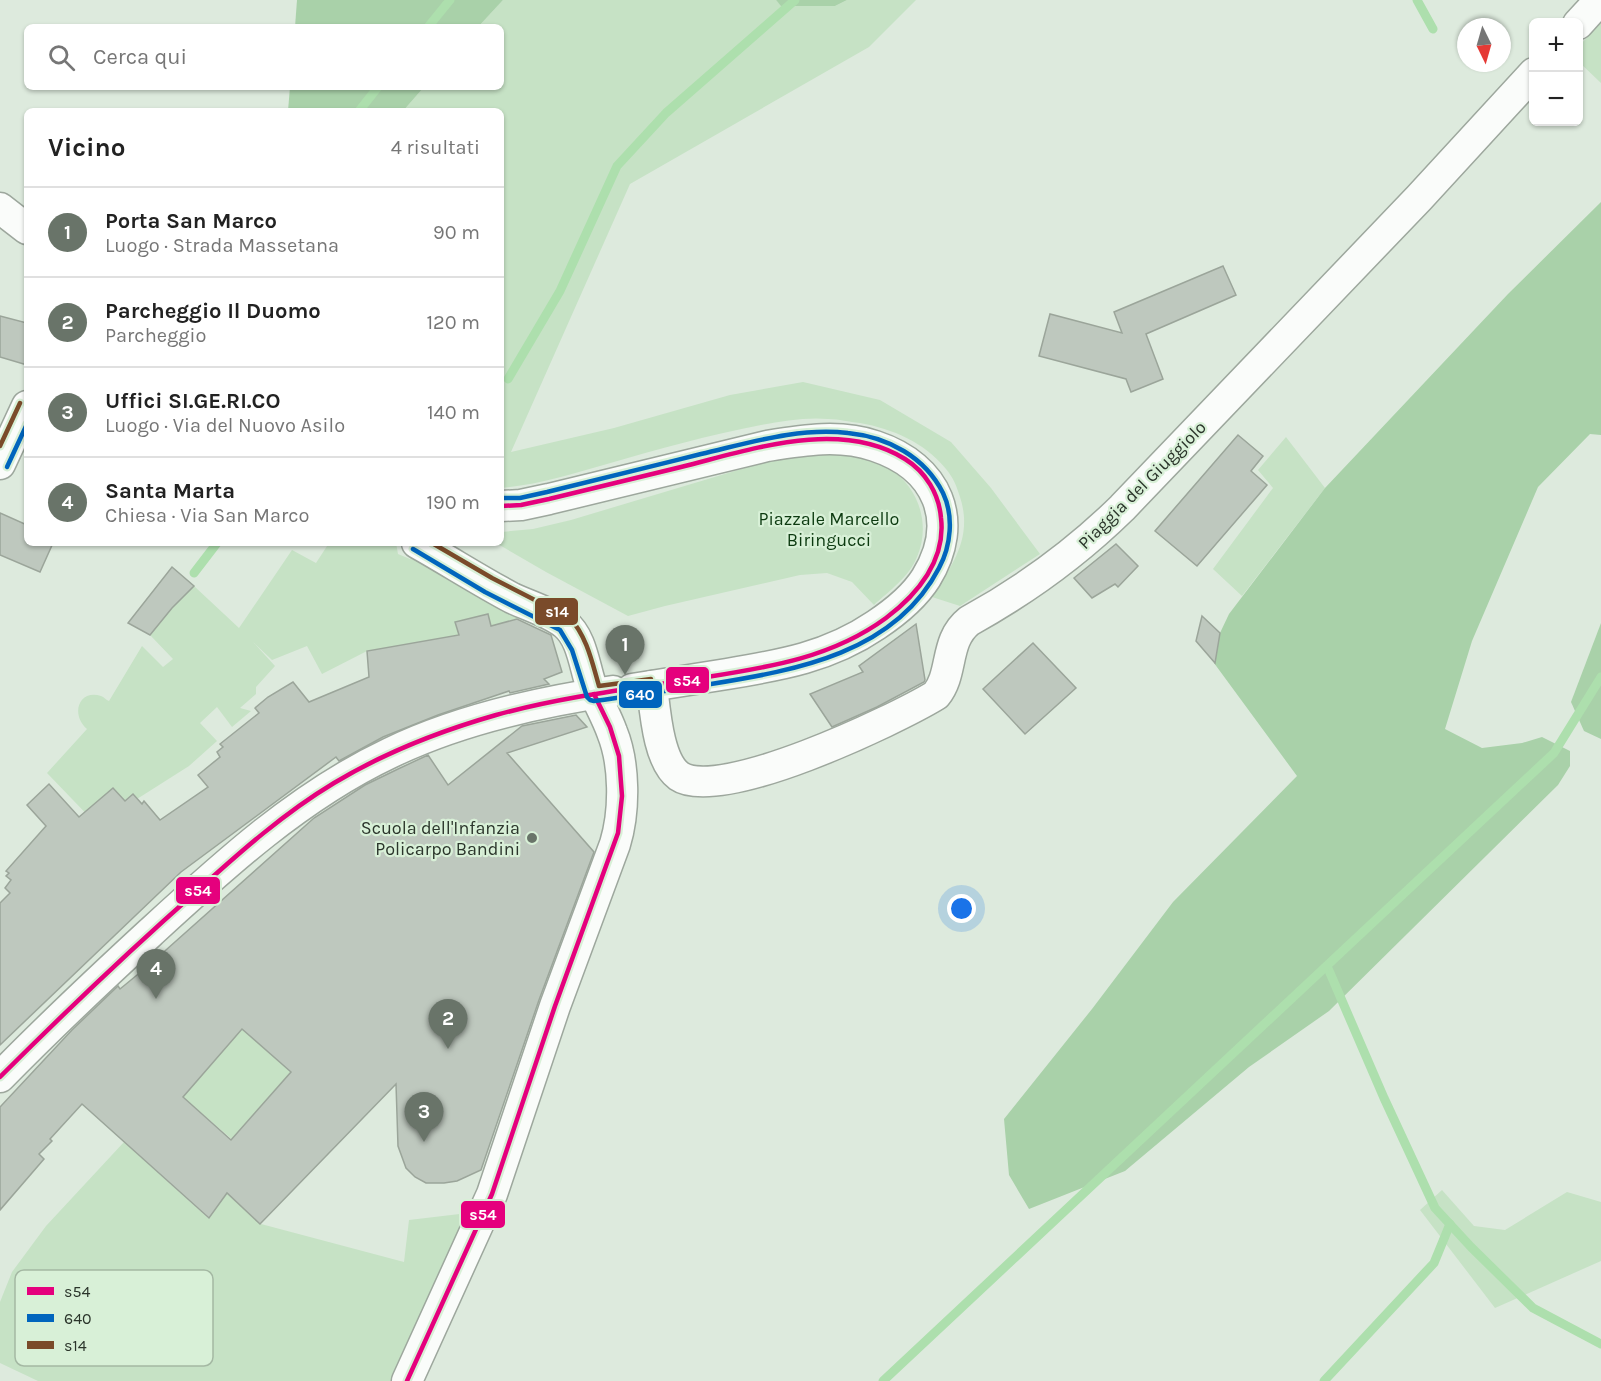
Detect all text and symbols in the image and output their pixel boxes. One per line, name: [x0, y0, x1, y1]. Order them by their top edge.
north arrow: [1457, 18, 1511, 72]
map controls: [1529, 18, 1583, 126]
button: +: [1529, 18, 1583, 72]
search box: [24, 24, 504, 90]
icon: search: [45, 41, 78, 74]
text: Cerca qui: [93, 44, 187, 70]
button: −: [1529, 72, 1583, 126]
text: Vicino: [48, 132, 125, 163]
text: 4 risultati: [391, 136, 480, 159]
text: Porta San Marco: [105, 208, 277, 234]
text: 1: [64, 221, 71, 244]
text: 90 m: [433, 221, 480, 244]
text: Luogo · Strada Massetana: [105, 234, 339, 257]
text: Parcheggio Il Duomo: [105, 298, 321, 324]
text: 2: [61, 311, 74, 334]
text: 120 m: [426, 311, 480, 334]
text: Parcheggio: [105, 324, 206, 347]
text: Uffici SI.GE.RI.CO: [105, 388, 281, 414]
text: 3: [61, 401, 74, 424]
text: 140 m: [427, 401, 480, 424]
text: Luogo · Via del Nuovo Asilo: [105, 414, 345, 437]
street label: Piaggia del Giuggiolo: [1073, 416, 1211, 554]
text: Santa Marta: [105, 478, 235, 504]
text: 4: [62, 491, 73, 514]
text: 190 m: [426, 491, 480, 514]
text: Chiesa · Via San Marco: [105, 504, 309, 527]
park label: Piazzale Marcello Biringucci: [759, 508, 899, 551]
line badge: s14: [534, 597, 579, 626]
text: s14: [545, 602, 569, 621]
pin: 1: [606, 626, 644, 675]
line badge: s54: [665, 666, 710, 694]
text: s54: [673, 671, 701, 690]
line badge: 640: [618, 680, 663, 709]
text: 640: [625, 685, 655, 704]
place label: Scuola dell'Infanzia Policarpo Bandini: [361, 817, 520, 860]
marker: Scuola dell'Infanzia Policarpo Bandini: [525, 831, 539, 845]
line badge: s54: [175, 876, 221, 905]
text: s54: [184, 881, 212, 900]
your location: [947, 894, 976, 923]
pin: 4: [136, 950, 176, 999]
pin: 2: [428, 1000, 468, 1049]
pin: 3: [404, 1092, 444, 1142]
line badge: s54: [460, 1200, 506, 1229]
text: s54: [469, 1205, 497, 1224]
legend: [15, 1270, 213, 1366]
text: s54: [64, 1282, 90, 1301]
text: 640: [64, 1309, 92, 1328]
text: s14: [64, 1336, 87, 1355]

